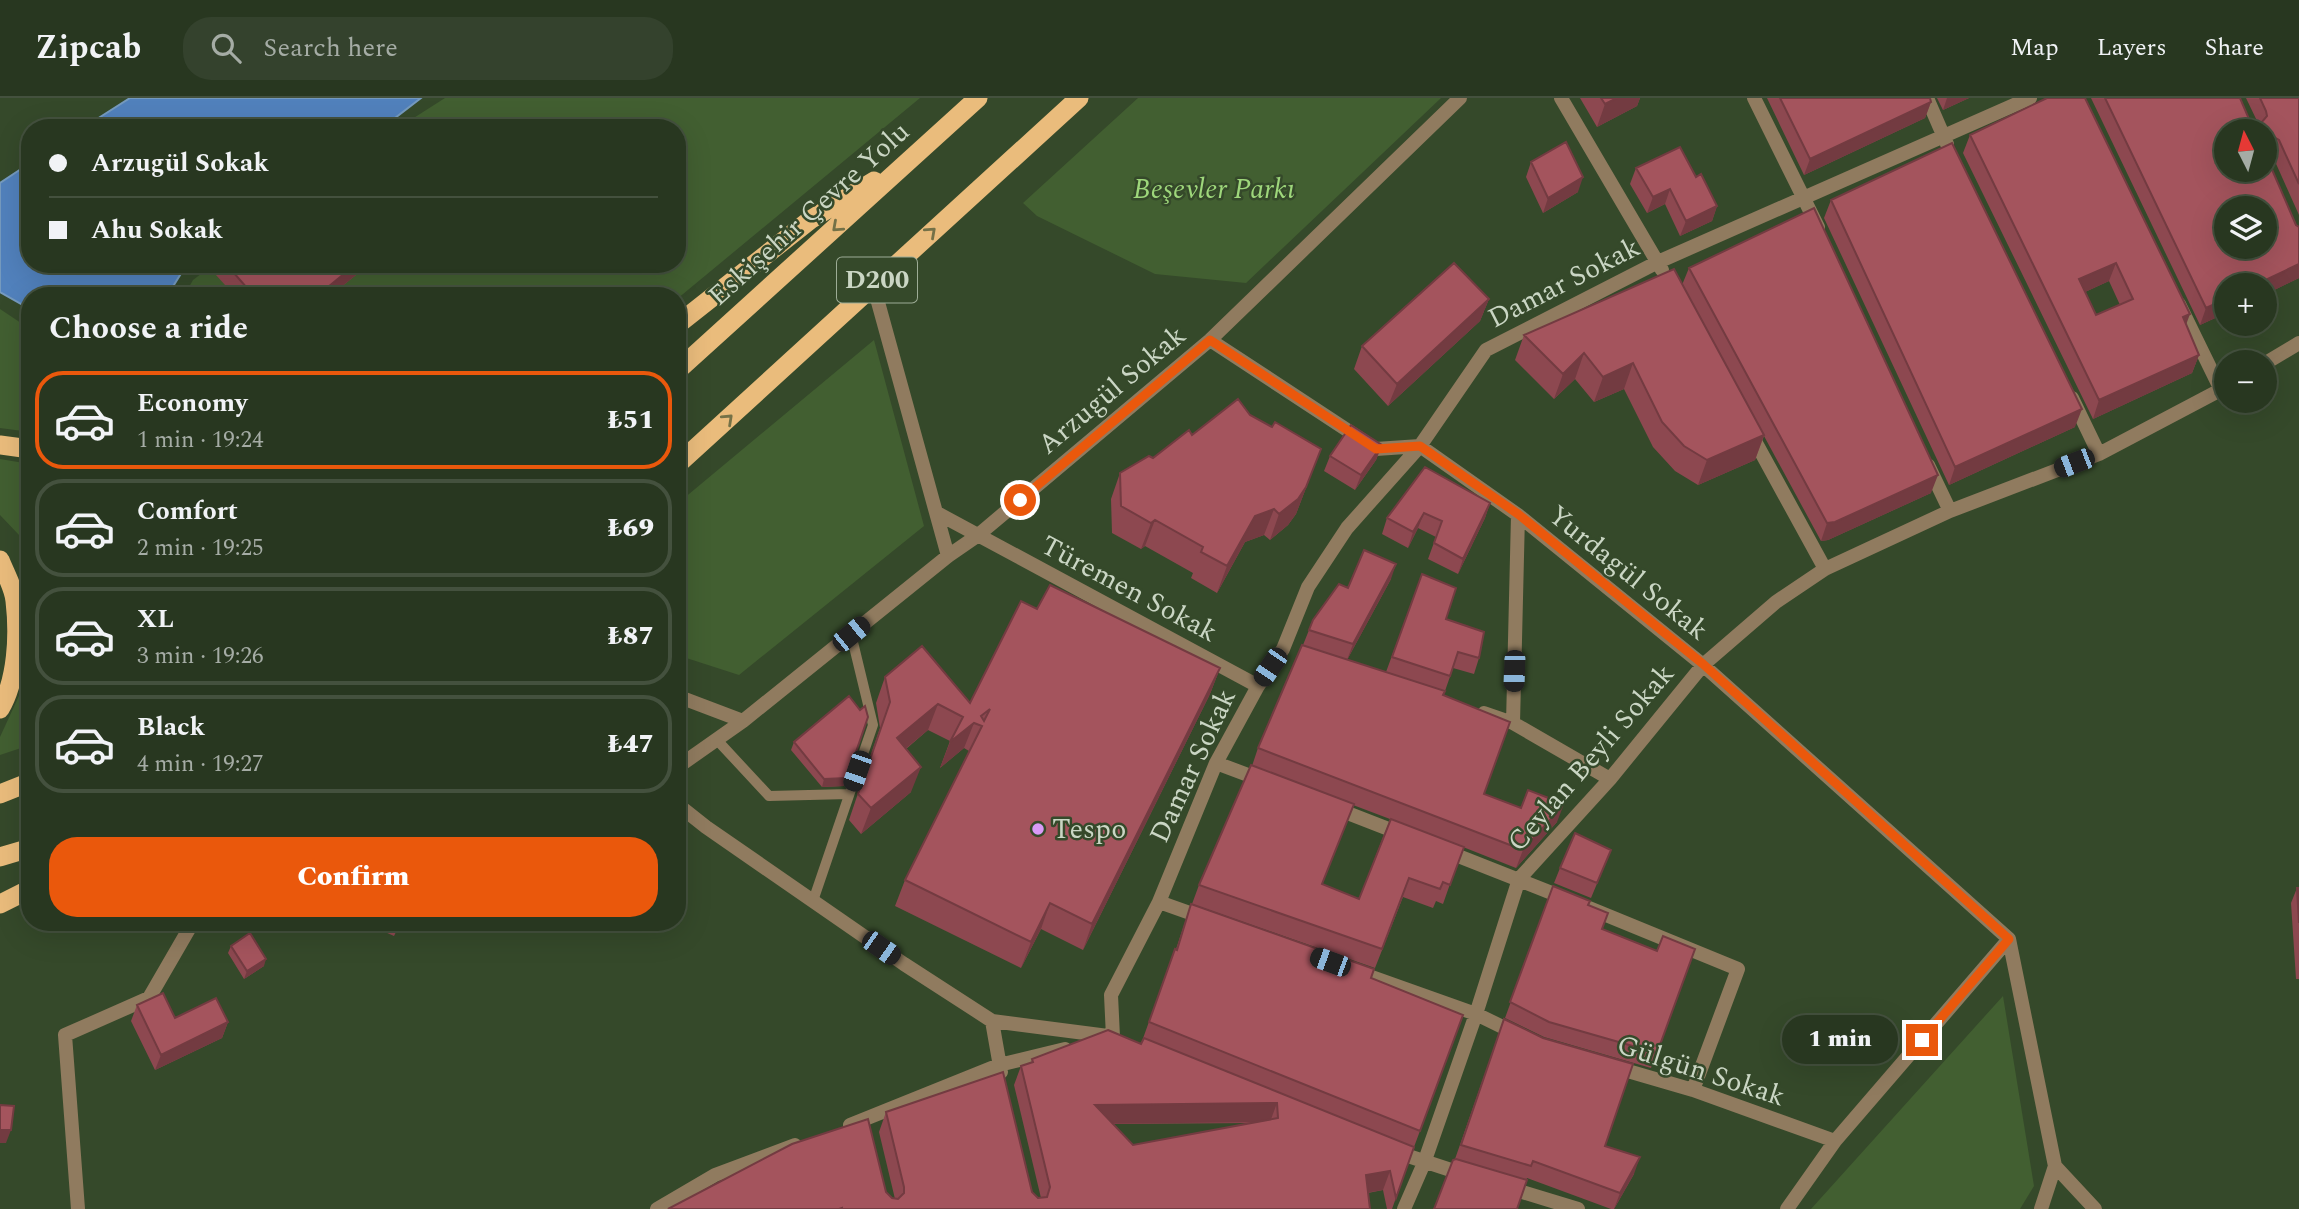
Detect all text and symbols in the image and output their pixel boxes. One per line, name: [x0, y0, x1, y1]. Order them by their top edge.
search box: [183, 17, 673, 80]
text: Zipcab: [35, 23, 141, 73]
text: Search here: [263, 28, 398, 68]
icon: search: [207, 29, 245, 67]
text: Map: [2010, 30, 2059, 66]
text: Layers: [2097, 30, 2167, 66]
text: Share: [2205, 30, 2264, 66]
street label: Eskişehir Çevre Yolu: [698, 111, 920, 317]
north arrow: [2214, 119, 2277, 182]
map controls: [2214, 119, 2277, 413]
text: Arzugül Sokak: [91, 143, 269, 183]
park label: Beşevler Parkı: [1133, 168, 1295, 211]
button: layers: [2214, 196, 2277, 259]
text: Ahu Sokak: [91, 210, 223, 250]
one-way arrow: [832, 218, 845, 231]
street label: Damar Sokak: [1480, 226, 1648, 340]
one-way arrow: [923, 228, 936, 240]
road number: D200: [837, 258, 917, 302]
button: +: [2214, 273, 2277, 336]
text: Choose a ride: [49, 304, 248, 353]
street label: Arzugül Sokak: [1028, 315, 1196, 465]
button: −: [2214, 350, 2277, 413]
text: Economy: [137, 383, 247, 423]
icon: car: [53, 389, 116, 452]
text: ₺51: [607, 400, 654, 440]
one-way arrow: [720, 415, 733, 427]
text: 1 min · 19:24: [137, 423, 264, 458]
car: [2051, 446, 2098, 480]
route start: [1004, 484, 1036, 516]
text: Comfort: [137, 491, 238, 531]
street label: Yurdagül Sokak: [1538, 495, 1718, 651]
icon: car: [53, 497, 116, 560]
text: ₺69: [607, 508, 654, 548]
street label: Türemen Sokak: [1033, 524, 1225, 654]
text: 2 min · 19:25: [137, 531, 264, 566]
text: XL: [137, 599, 174, 639]
icon: car: [53, 605, 116, 668]
car: [829, 613, 874, 655]
text: ₺87: [607, 616, 654, 656]
text: 3 min · 19:26: [137, 639, 264, 674]
car: [1250, 644, 1291, 690]
car: [1503, 650, 1526, 692]
street label: Ceylan Beyli Sokak: [1497, 654, 1685, 862]
street label: Damar Sokak: [1138, 682, 1248, 850]
text: Black: [137, 707, 205, 747]
icon: car: [53, 713, 116, 776]
text: ₺47: [607, 724, 654, 764]
text: 4 min · 19:27: [137, 747, 264, 782]
car: [841, 748, 874, 794]
place label: Tespo: [1052, 808, 1126, 851]
marker: Tespo: [1030, 821, 1046, 837]
button: Confirm: [49, 837, 658, 917]
car: [858, 927, 905, 969]
car: [1307, 945, 1354, 979]
callout: 1 min: [1782, 1016, 1898, 1065]
text: 1 min: [1808, 1022, 1872, 1057]
street label: Gülgün Sokak: [1611, 1024, 1791, 1118]
route end: [1906, 1024, 1938, 1056]

